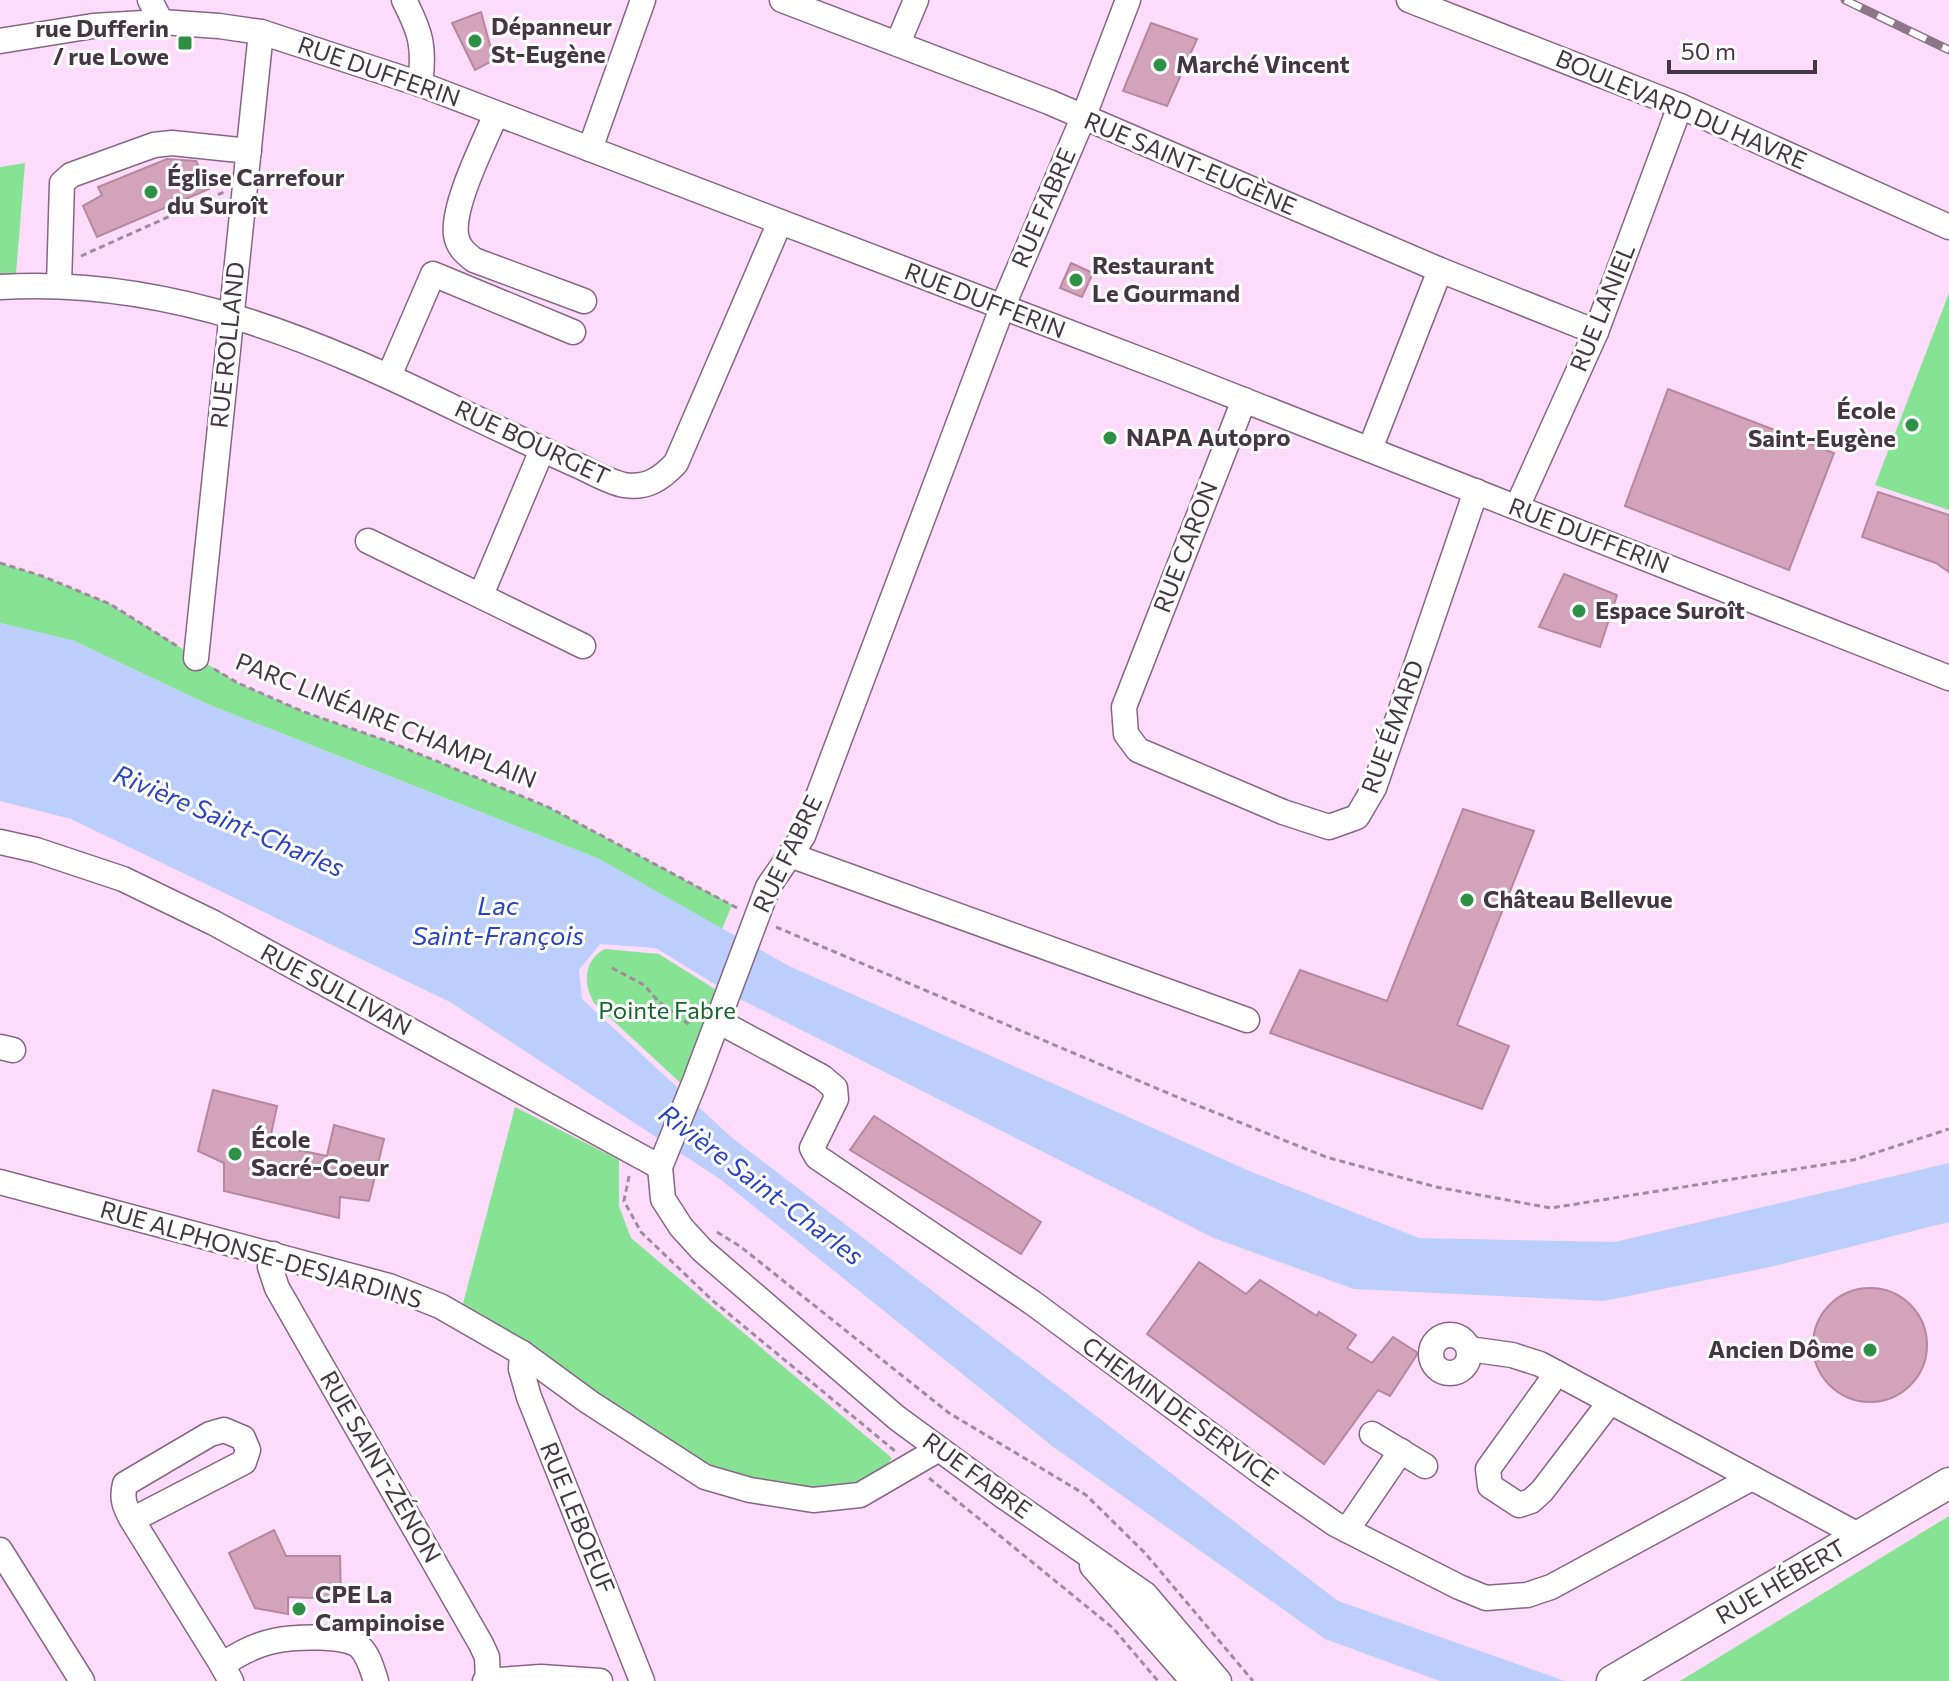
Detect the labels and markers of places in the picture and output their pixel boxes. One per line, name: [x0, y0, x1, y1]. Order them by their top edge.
place label: Dépanneur St-Eugène: [491, 11, 612, 68]
place label: rue Dufferin / rue Lowe: [35, 13, 169, 70]
marker: Dépanneur St-Eugène: [466, 32, 484, 50]
marker: rue Dufferin / rue Lowe: [176, 34, 194, 52]
place label: Marché Vincent: [1176, 49, 1350, 78]
marker: Marché Vincent: [1151, 56, 1169, 74]
place label: Église Carrefour du Suroît: [167, 162, 345, 219]
marker: Église Carrefour du Suroît: [142, 183, 160, 201]
place label: Restaurant Le Gourmand: [1092, 250, 1240, 307]
marker: Restaurant Le Gourmand: [1067, 271, 1085, 289]
place label: École Saint-Eugène: [1748, 395, 1896, 452]
marker: École Saint-Eugène: [1903, 416, 1921, 434]
place label: NAPA Autopro: [1126, 422, 1291, 451]
marker: NAPA Autopro: [1101, 429, 1119, 447]
place label: Espace Suroît: [1595, 595, 1745, 624]
marker: Espace Suroît: [1570, 602, 1588, 620]
place label: Château Bellevue: [1483, 884, 1673, 913]
marker: Château Bellevue: [1458, 891, 1476, 909]
place label: École Sacré-Coeur: [251, 1124, 389, 1181]
marker: École Sacré-Coeur: [226, 1145, 244, 1163]
place label: Ancien Dôme: [1708, 1334, 1854, 1363]
marker: Ancien Dôme: [1861, 1341, 1879, 1359]
place label: CPE La Campinoise: [315, 1579, 445, 1636]
marker: CPE La Campinoise: [290, 1600, 308, 1618]

